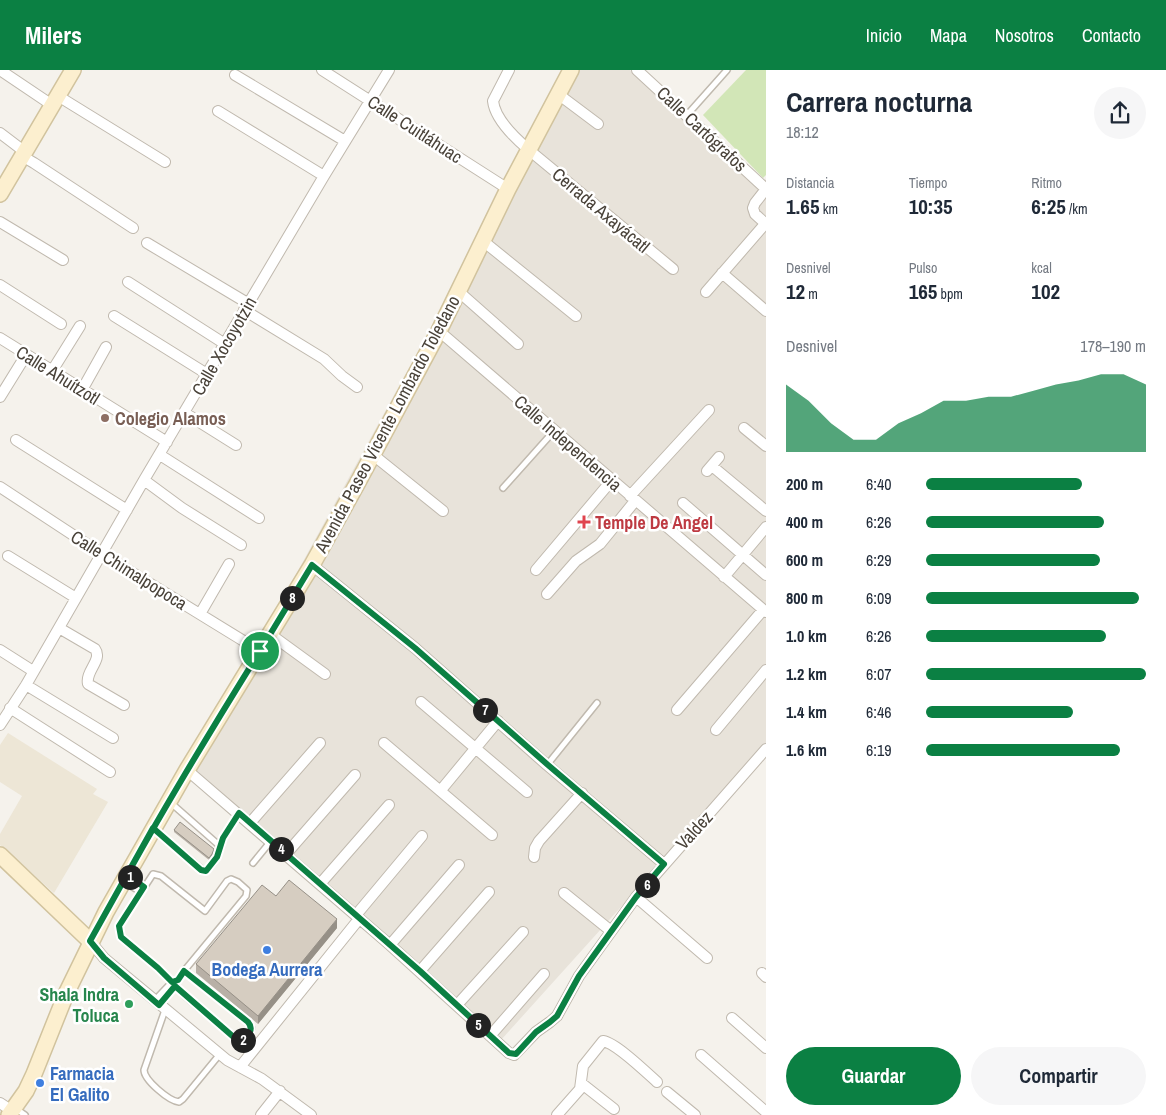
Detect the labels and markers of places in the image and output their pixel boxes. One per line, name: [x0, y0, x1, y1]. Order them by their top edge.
place label: Colegio Alamos: [115, 406, 226, 431]
marker: Colegio Alamos: [99, 412, 111, 424]
place label: Temple De Angel: [595, 510, 713, 535]
marker: Temple De Angel: [577, 515, 591, 529]
pin: 8: [280, 586, 304, 610]
pin: [239, 630, 281, 672]
pin: 7: [472, 698, 498, 722]
pin: 4: [268, 836, 294, 862]
pin: 1: [118, 864, 142, 890]
pin: 6: [634, 872, 660, 898]
marker: Bodega Aurrera: [261, 944, 273, 956]
place label: Bodega Aurrera: [211, 957, 323, 982]
place label: Shala Indra Toluca: [39, 982, 120, 1028]
marker: Shala Indra Toluca: [123, 998, 135, 1010]
pin: 5: [466, 1012, 490, 1038]
pin: 2: [230, 1028, 256, 1052]
place label: Farmacia El Galito: [50, 1061, 115, 1107]
marker: Farmacia El Galito: [34, 1077, 46, 1089]

